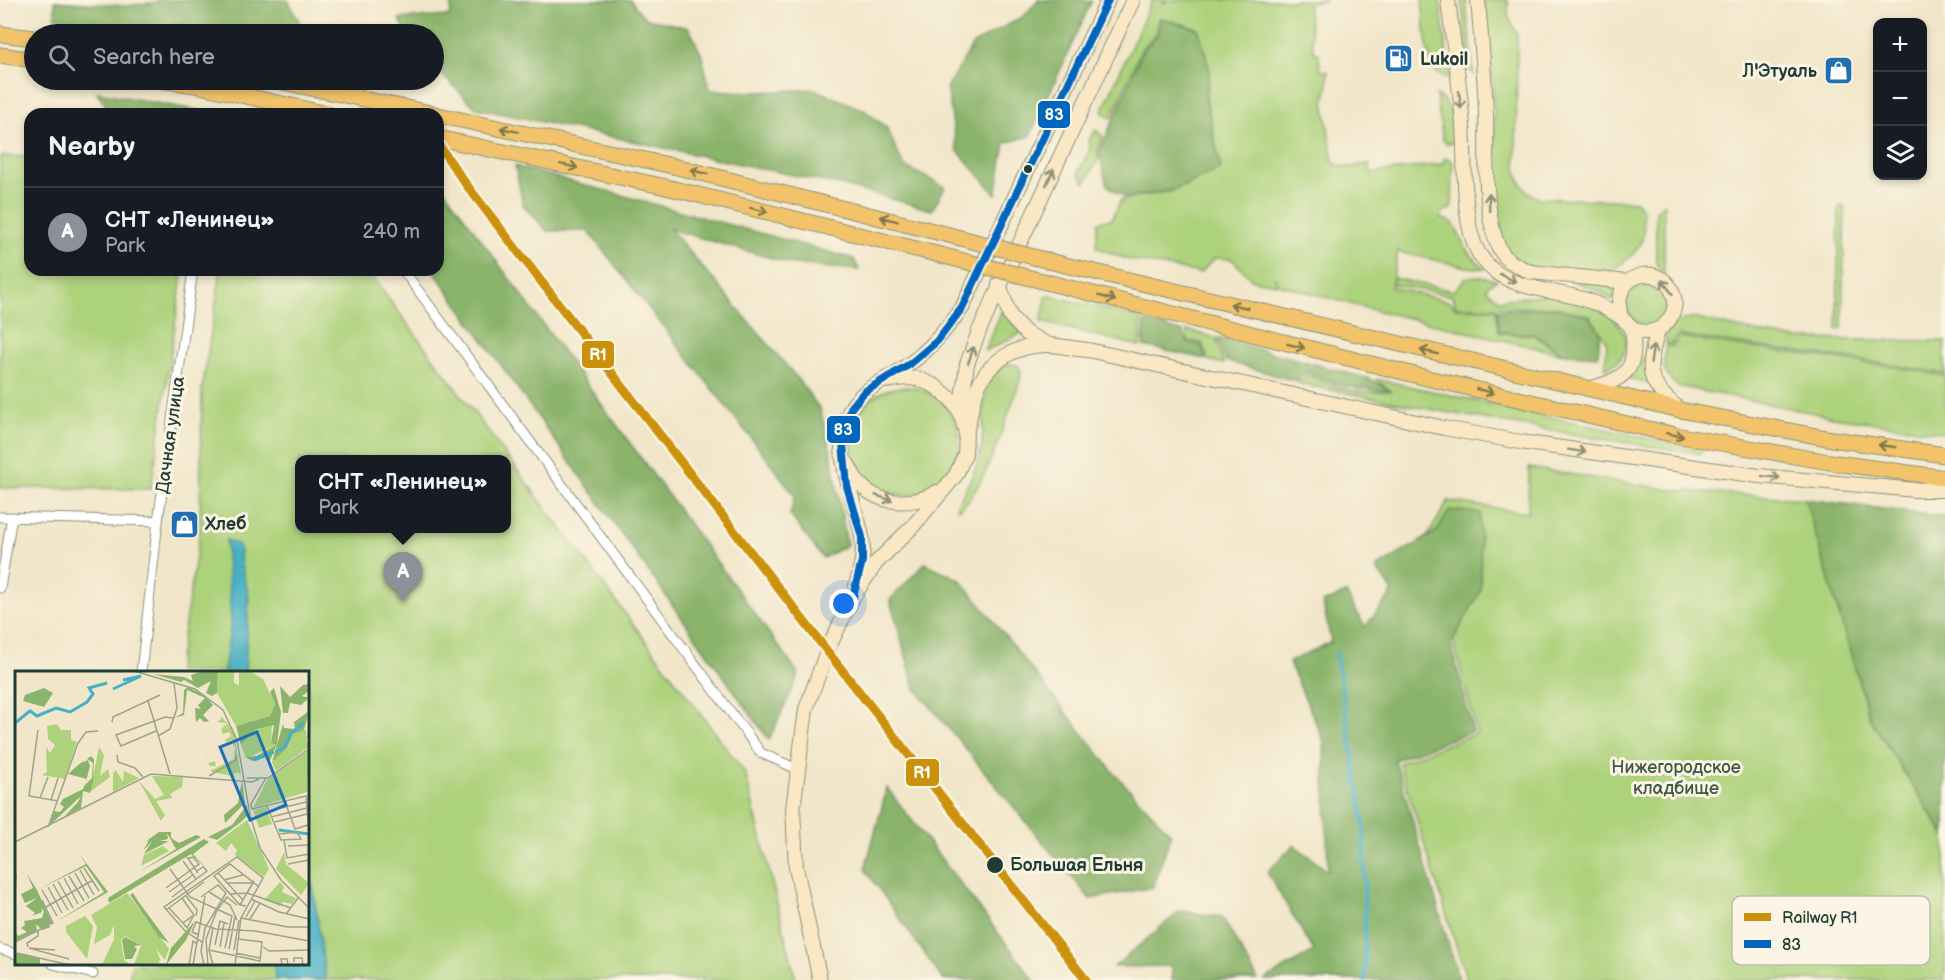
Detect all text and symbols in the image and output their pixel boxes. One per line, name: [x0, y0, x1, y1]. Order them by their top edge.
map controls: [1873, 18, 1927, 180]
button: +: [1873, 18, 1927, 72]
search box: [24, 24, 444, 90]
icon: search: [45, 41, 78, 74]
fuel station icon: Lukoil: [1383, 43, 1415, 75]
text: Search here: [93, 44, 215, 71]
place label: Lukoil: [1420, 49, 1468, 70]
shop icon: Л'Этуаль: [1822, 55, 1854, 87]
place label: Л'Этуаль: [1741, 61, 1818, 82]
button: −: [1873, 72, 1927, 126]
one-way arrow: [1455, 89, 1466, 109]
line badge: 83: [1037, 100, 1071, 129]
text: 83: [1045, 106, 1063, 125]
one-way arrow: [500, 124, 519, 135]
button: layers: [1873, 126, 1927, 180]
text: Nearby: [48, 132, 135, 163]
one-way arrow: [560, 161, 579, 173]
unlabelled marker: [1022, 163, 1034, 175]
one-way arrow: [690, 166, 709, 178]
one-way arrow: [1044, 168, 1056, 186]
one-way arrow: [1483, 193, 1495, 213]
one-way arrow: [750, 204, 769, 216]
text: СНТ «Ленинец»: [105, 207, 275, 234]
one-way arrow: [879, 213, 898, 224]
text: A: [61, 220, 74, 244]
text: 240 m: [363, 220, 420, 244]
text: Park: [105, 234, 145, 258]
one-way arrow: [1499, 273, 1517, 285]
one-way arrow: [1661, 279, 1674, 295]
one-way arrow: [1097, 293, 1116, 305]
one-way arrow: [1230, 300, 1249, 312]
line badge: R1: [581, 340, 615, 369]
one-way arrow: [1286, 340, 1305, 352]
one-way arrow: [1420, 345, 1439, 357]
one-way arrow: [1647, 345, 1658, 365]
text: R1: [589, 346, 607, 365]
one-way arrow: [966, 346, 977, 365]
street label: Дачная улица: [152, 375, 189, 495]
one-way arrow: [1476, 386, 1495, 398]
line badge: 83: [826, 415, 861, 444]
text: 83: [834, 421, 852, 440]
one-way arrow: [1666, 429, 1685, 441]
one-way arrow: [1878, 441, 1897, 452]
one-way arrow: [1567, 446, 1587, 457]
popup: [295, 455, 511, 533]
text: СНТ «Ленинец»: [318, 469, 488, 496]
one-way arrow: [1760, 472, 1780, 483]
one-way arrow: [874, 493, 893, 504]
text: Park: [318, 496, 358, 520]
shop icon: Хлеб: [168, 508, 200, 540]
place label: Хлеб: [204, 514, 247, 535]
pin: A: [384, 552, 422, 602]
your location: [829, 589, 858, 618]
inset map: [15, 671, 309, 965]
park label: Нижегородское кладбище: [1611, 757, 1741, 799]
line badge: R1: [905, 758, 940, 787]
text: R1: [913, 764, 931, 783]
marker: Большая Ельня: [985, 855, 1005, 875]
place label: Большая Ельня: [1010, 855, 1143, 876]
legend: [1732, 896, 1930, 965]
text: Railway R1: [1782, 909, 1858, 928]
text: 83: [1782, 936, 1801, 955]

